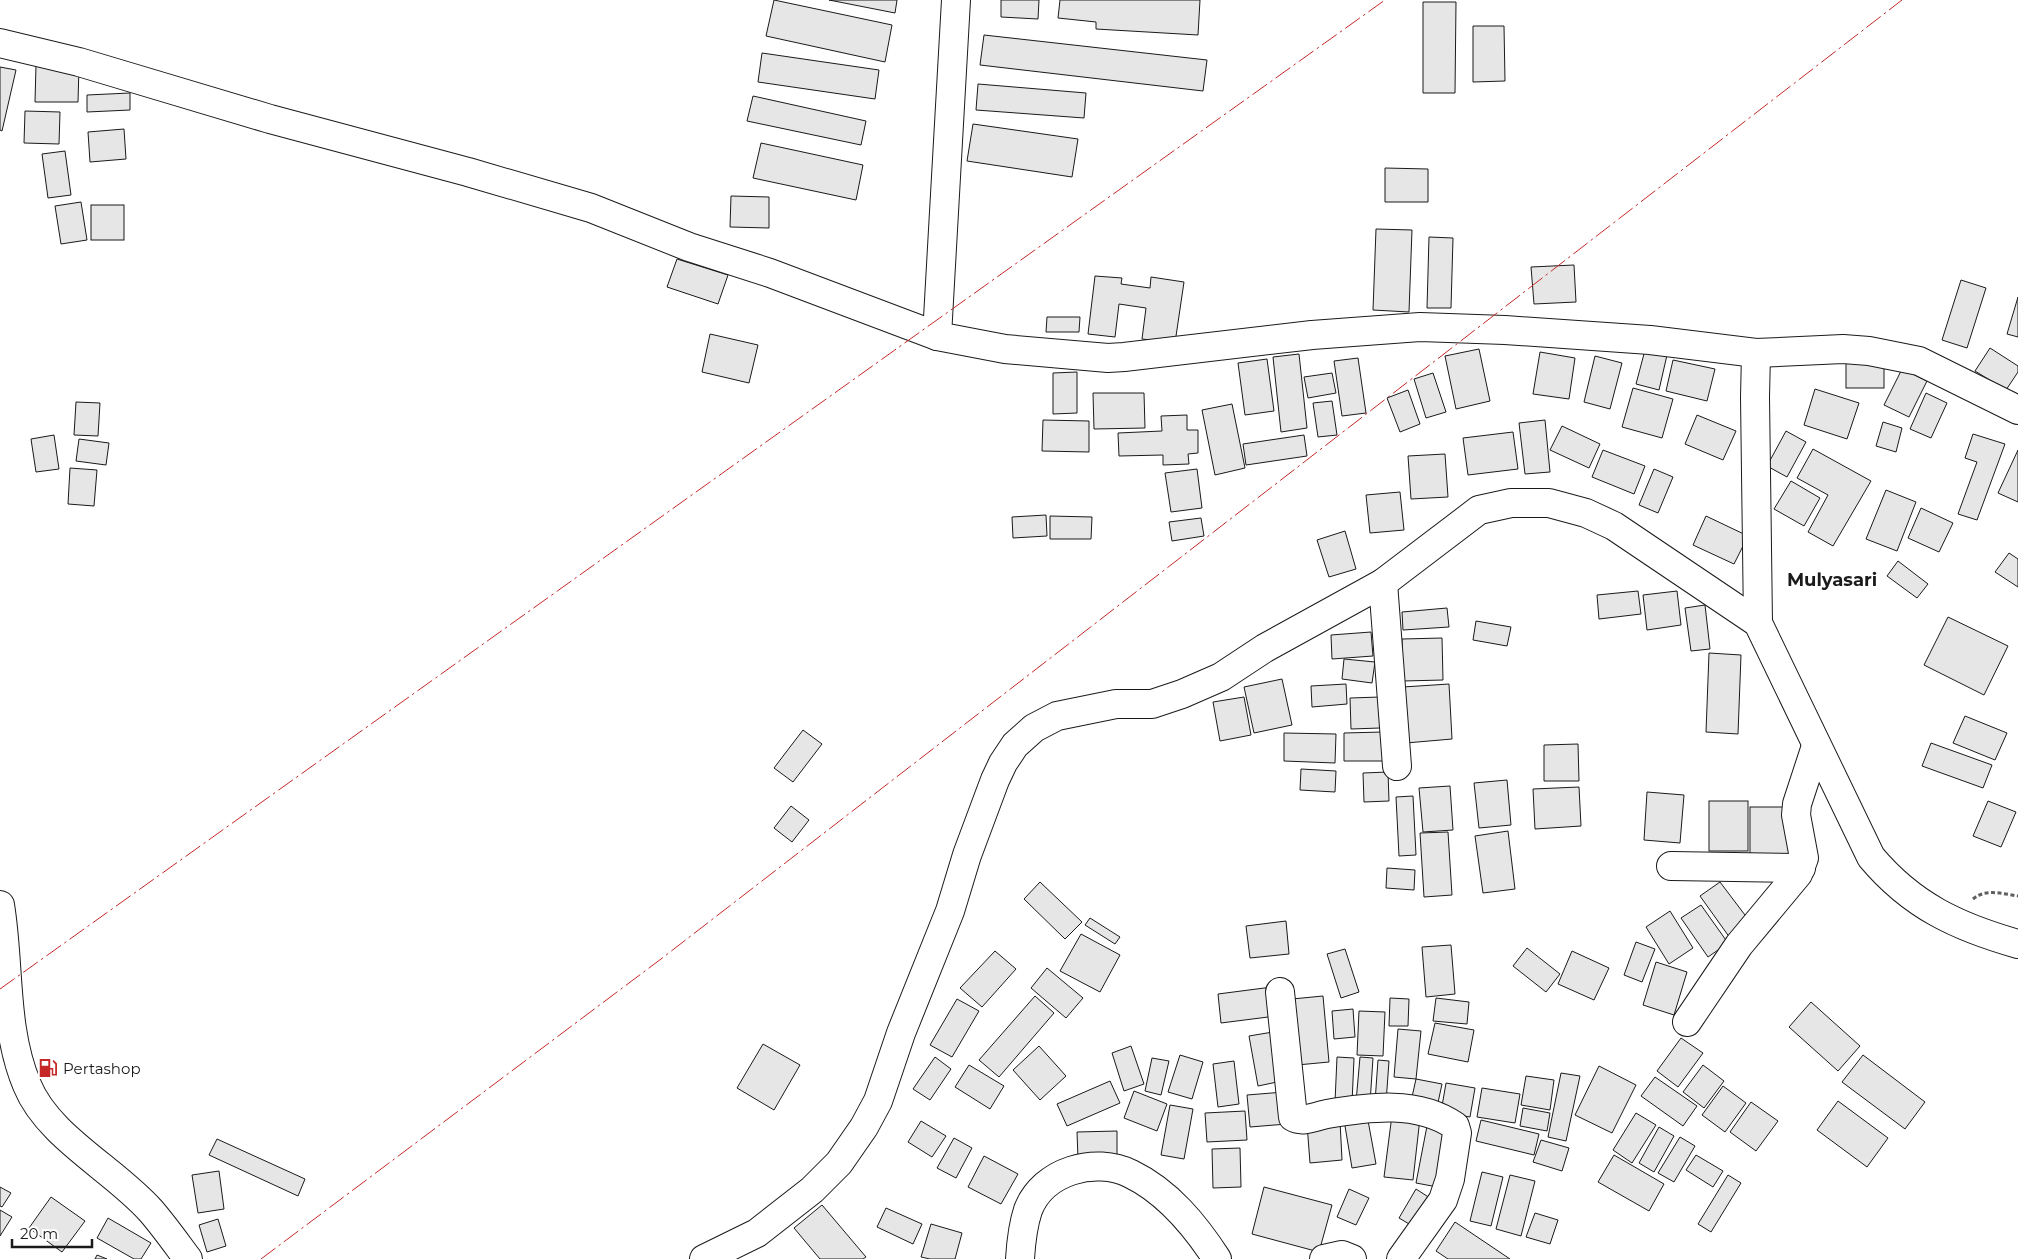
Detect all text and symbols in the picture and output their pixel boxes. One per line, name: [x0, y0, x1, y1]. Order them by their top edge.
district label: Mulyasari: [1787, 569, 1877, 591]
fuel station icon: Pertashop: [37, 1057, 59, 1079]
place label: Pertashop: [63, 1059, 141, 1078]
scale bar: [12, 1216, 92, 1248]
text: 20 m: [20, 1224, 58, 1243]

